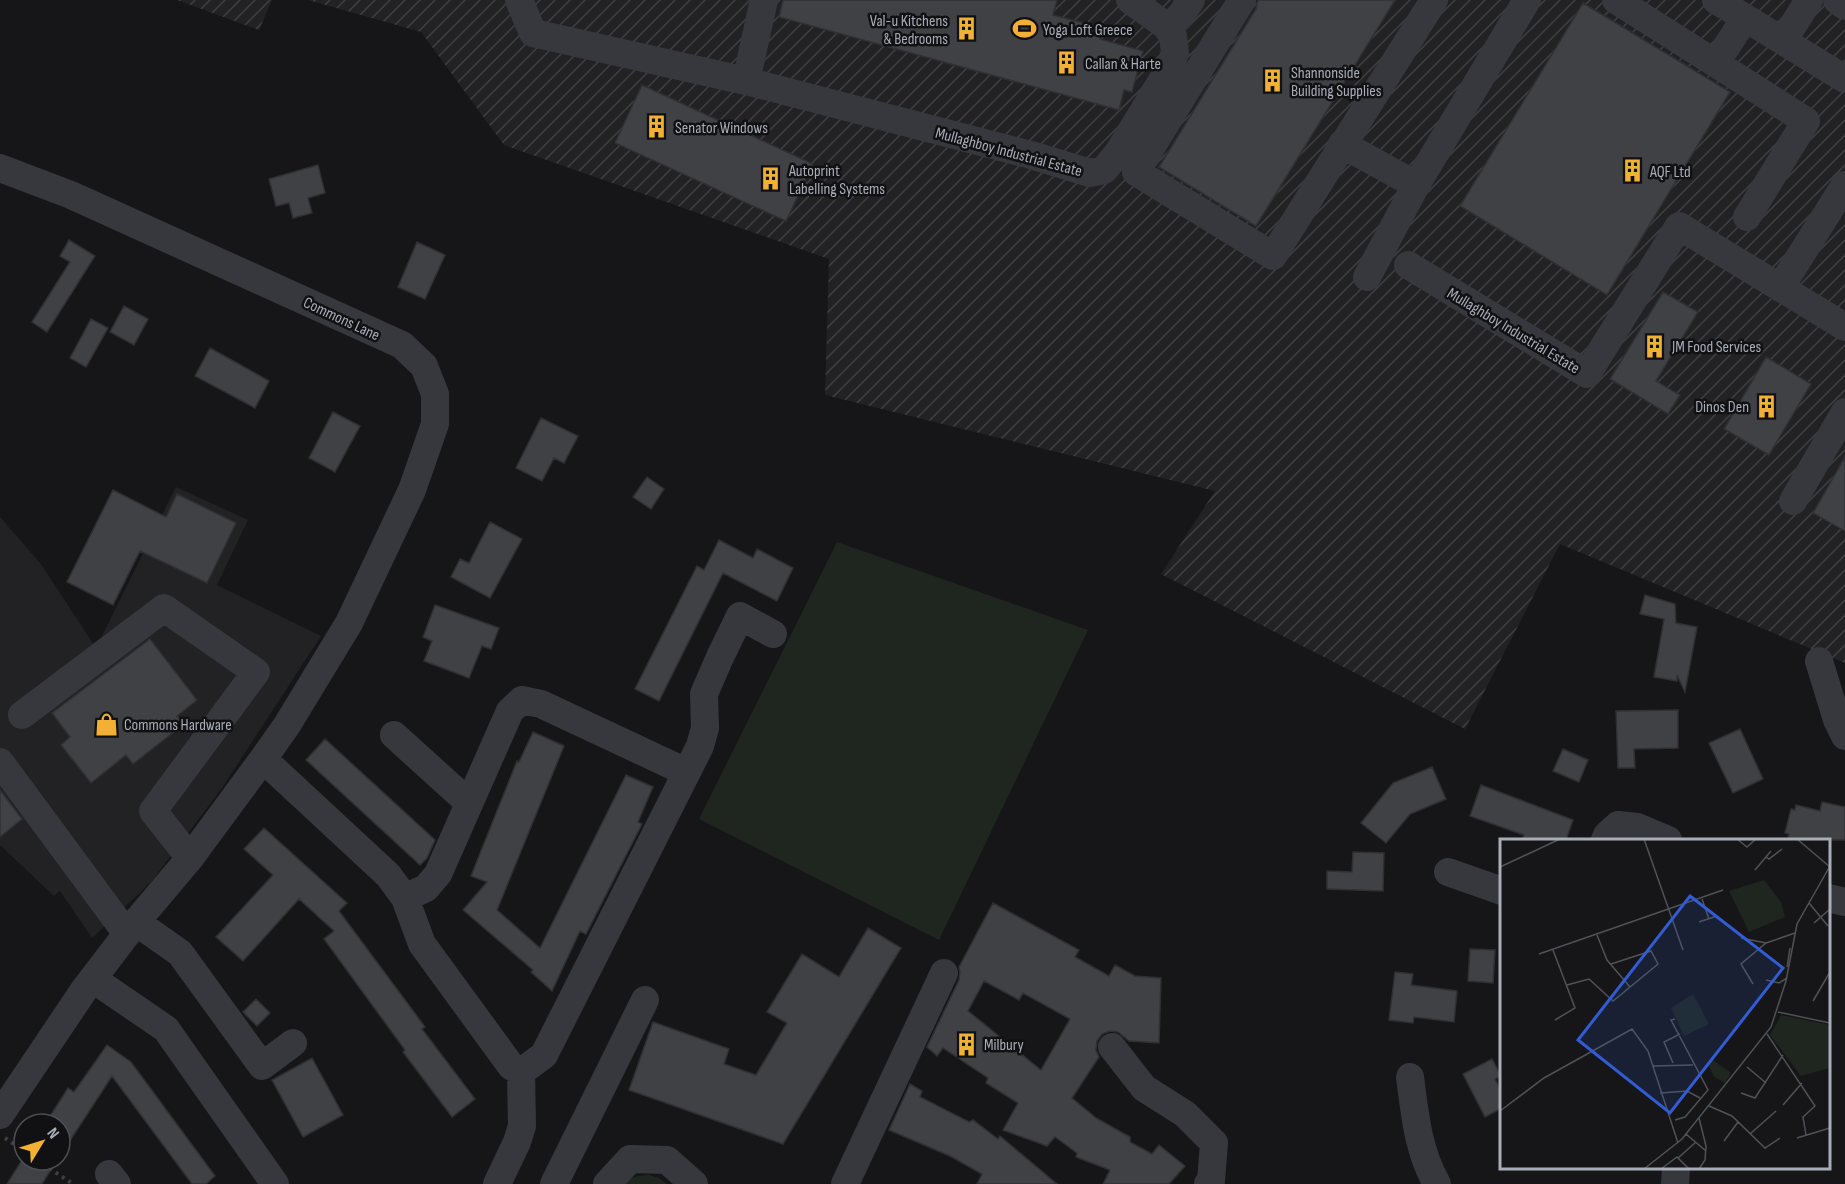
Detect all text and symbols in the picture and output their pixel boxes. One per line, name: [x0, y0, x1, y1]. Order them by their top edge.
place label: Val-u Kitchens & Bedrooms: [870, 12, 948, 49]
building icon: Val-u Kitchens & Bedrooms: [953, 16, 979, 42]
sports icon: Yoga Loft Greece: [1012, 16, 1038, 42]
place label: Yoga Loft Greece: [1043, 21, 1133, 40]
building icon: Callan & Harte: [1054, 50, 1080, 76]
place label: Callan & Harte: [1085, 55, 1161, 74]
place label: Shannonside Building Supplies: [1291, 64, 1382, 101]
building icon: Shannonside Building Supplies: [1260, 68, 1286, 94]
building icon: Senator Windows: [644, 114, 670, 140]
place label: Senator Windows: [675, 119, 768, 138]
street label: Mullaghboy Industrial Estate: [933, 124, 1084, 181]
building icon: AQF Ltd: [1619, 158, 1645, 184]
place label: Autoprint Labelling Systems: [788, 162, 885, 199]
place label: AQF Ltd: [1649, 163, 1691, 182]
building icon: Autoprint Labelling Systems: [758, 166, 784, 192]
street label: Mullaghboy Industrial Estate: [1444, 284, 1583, 378]
street label: Commons Lane: [300, 293, 383, 345]
building icon: JM Food Services: [1641, 333, 1667, 359]
place label: JM Food Services: [1671, 338, 1762, 357]
building icon: Dinos Den: [1754, 393, 1780, 419]
place label: Dinos Den: [1695, 398, 1749, 417]
shop icon: Commons Hardware: [93, 711, 119, 737]
place label: Commons Hardware: [124, 716, 232, 735]
inset map: [1500, 839, 1830, 1169]
building icon: Milbury: [953, 1031, 979, 1057]
place label: Milbury: [984, 1036, 1024, 1055]
north arrow: [12, 1112, 72, 1172]
text: N: [43, 1124, 63, 1143]

